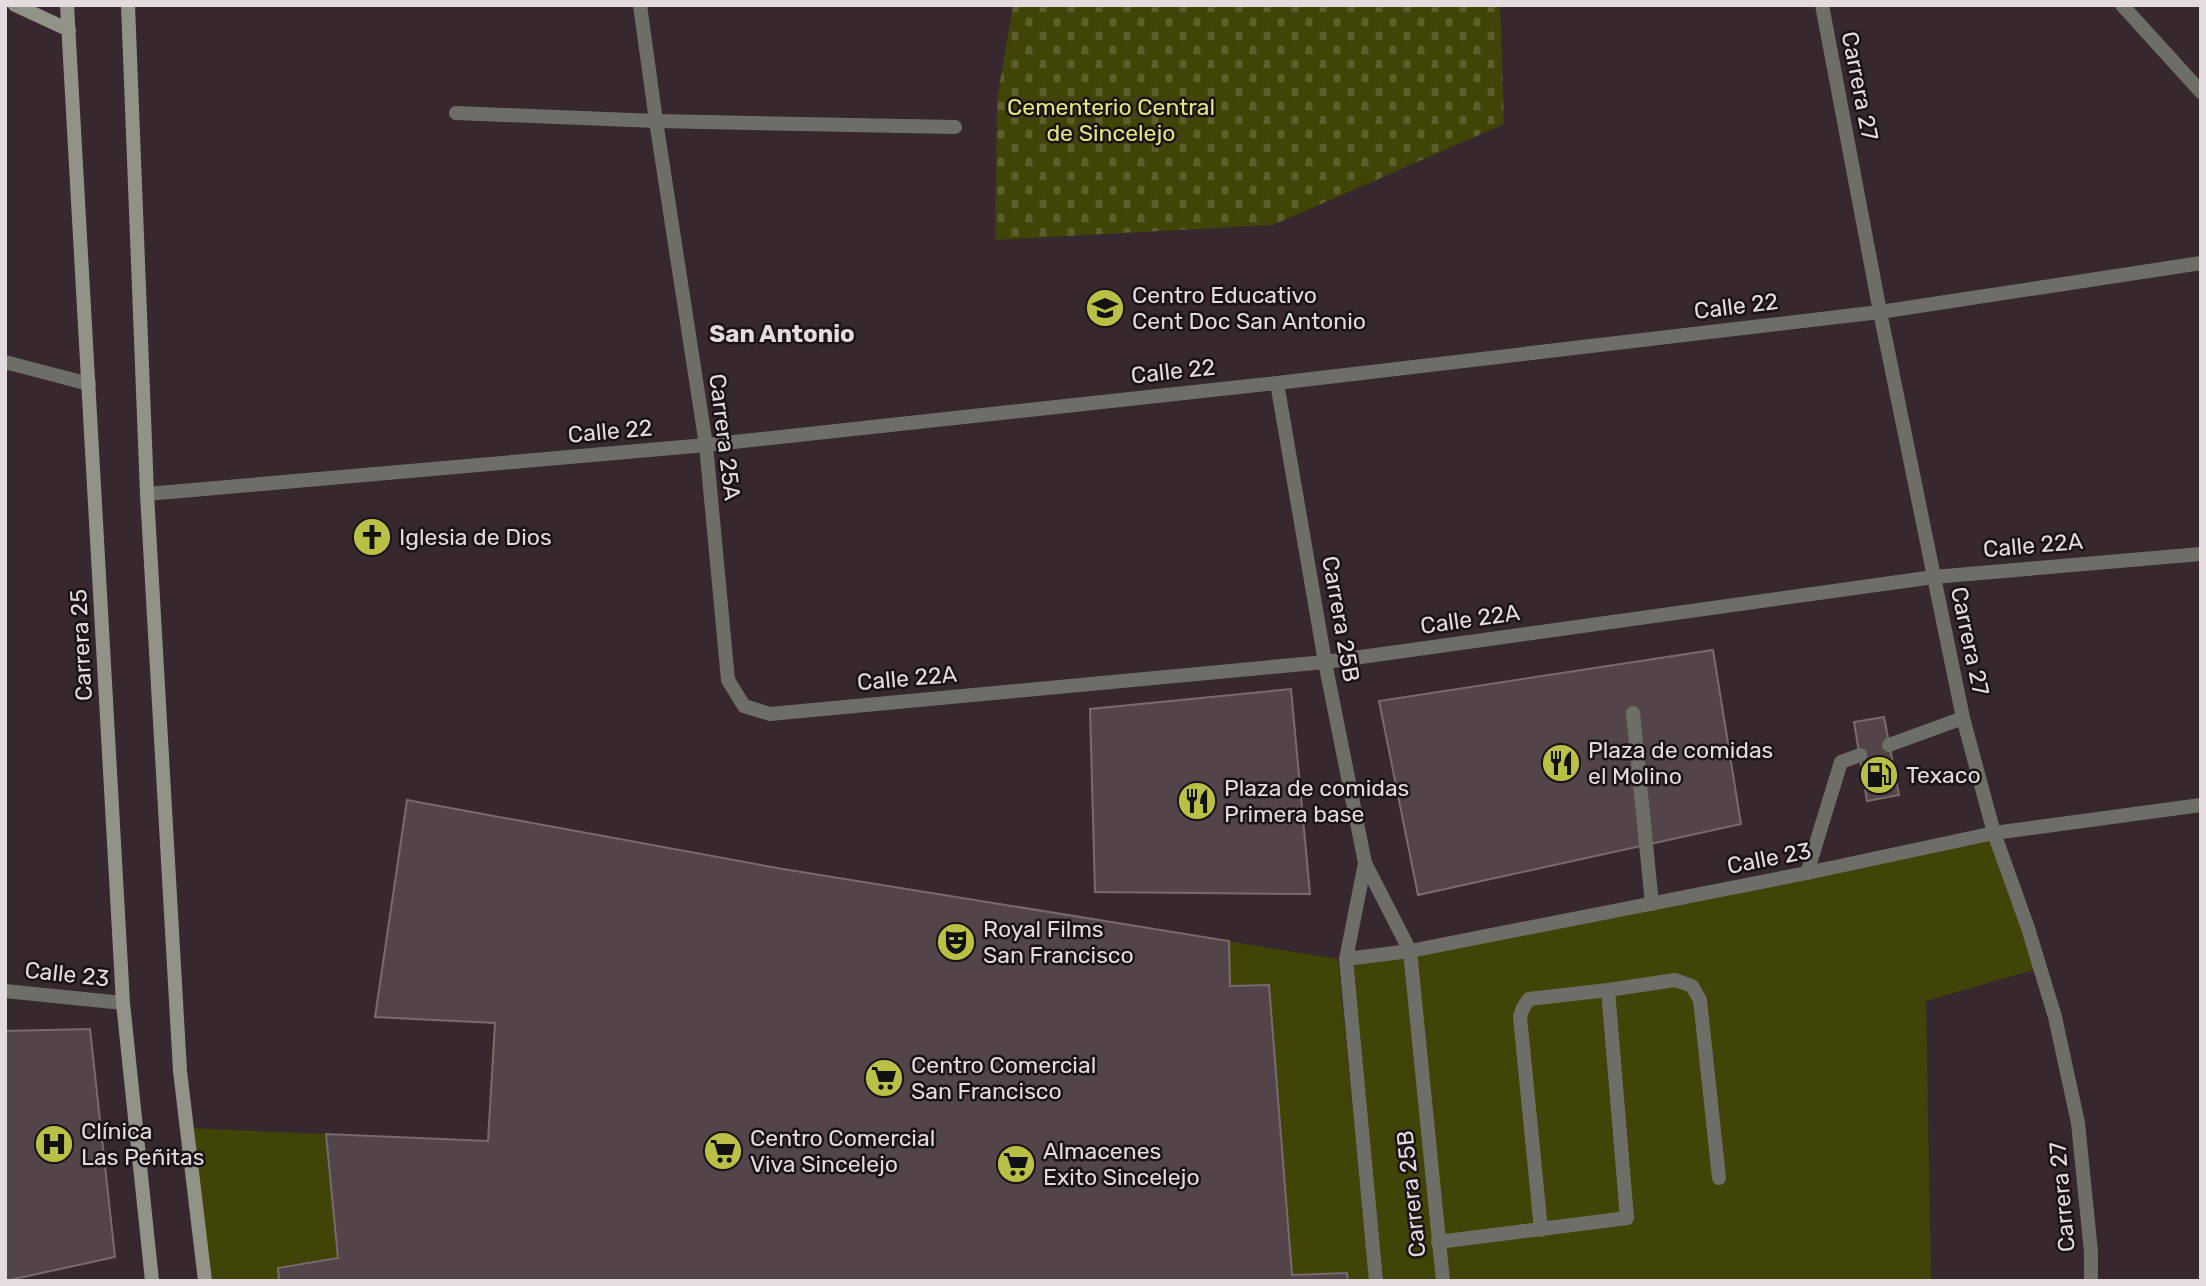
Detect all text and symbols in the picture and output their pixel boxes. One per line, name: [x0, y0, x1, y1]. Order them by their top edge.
street label: Carrera 27: [1836, 29, 1884, 143]
park label: Cementerio Central de Sincelejo: [1007, 93, 1215, 147]
place label: Centro Educativo Cent Doc San Antonio: [1132, 281, 1366, 335]
school or university icon: Centro Educativo Cent Doc San Antonio: [1084, 287, 1126, 329]
street label: Calle 22: [1692, 287, 1780, 325]
district label: San Antonio: [709, 320, 855, 348]
street label: Calle 22: [1129, 353, 1217, 389]
street label: Carrera 25A: [703, 372, 747, 502]
street label: Calle 22: [567, 413, 653, 449]
church icon: Iglesia de Dios: [351, 516, 393, 558]
place label: Iglesia de Dios: [399, 523, 552, 551]
street label: Calle 22A: [1982, 527, 2084, 563]
street label: Carrera 25B: [1316, 554, 1366, 684]
street label: Carrera 27: [1945, 584, 1995, 698]
street label: Carrera 25: [64, 588, 98, 702]
street label: Calle 22A: [1418, 598, 1522, 640]
street label: Calle 22A: [856, 660, 958, 696]
place label: Plaza de comidas el Molino: [1588, 736, 1773, 790]
restaurant icon: Plaza de comidas el Molino: [1540, 742, 1582, 784]
fuel station icon: Texaco: [1858, 754, 1900, 796]
place label: Texaco: [1906, 761, 1981, 789]
place label: Plaza de comidas Primera base: [1224, 774, 1409, 828]
restaurant icon: Plaza de comidas Primera base: [1176, 780, 1218, 822]
street label: Calle 23: [1725, 836, 1813, 880]
place label: Royal Films San Francisco: [983, 915, 1134, 969]
theatre icon: Royal Films San Francisco: [935, 921, 977, 963]
street label: Calle 23: [23, 956, 111, 992]
place label: Centro Comercial San Francisco: [911, 1051, 1096, 1105]
supermarket icon: Centro Comercial San Francisco: [863, 1057, 905, 1099]
place label: Clínica Las Peñitas: [81, 1117, 204, 1171]
hospital icon: Clínica Las Peñitas: [33, 1123, 75, 1165]
place label: Centro Comercial Viva Sincelejo: [750, 1124, 935, 1178]
street label: Carrera 25B: [1390, 1129, 1432, 1259]
supermarket icon: Centro Comercial Viva Sincelejo: [702, 1130, 744, 1172]
place label: Almacenes Exito Sincelejo: [1043, 1137, 1200, 1191]
street label: Carrera 27: [2043, 1141, 2081, 1253]
supermarket icon: Almacenes Exito Sincelejo: [995, 1143, 1037, 1185]

